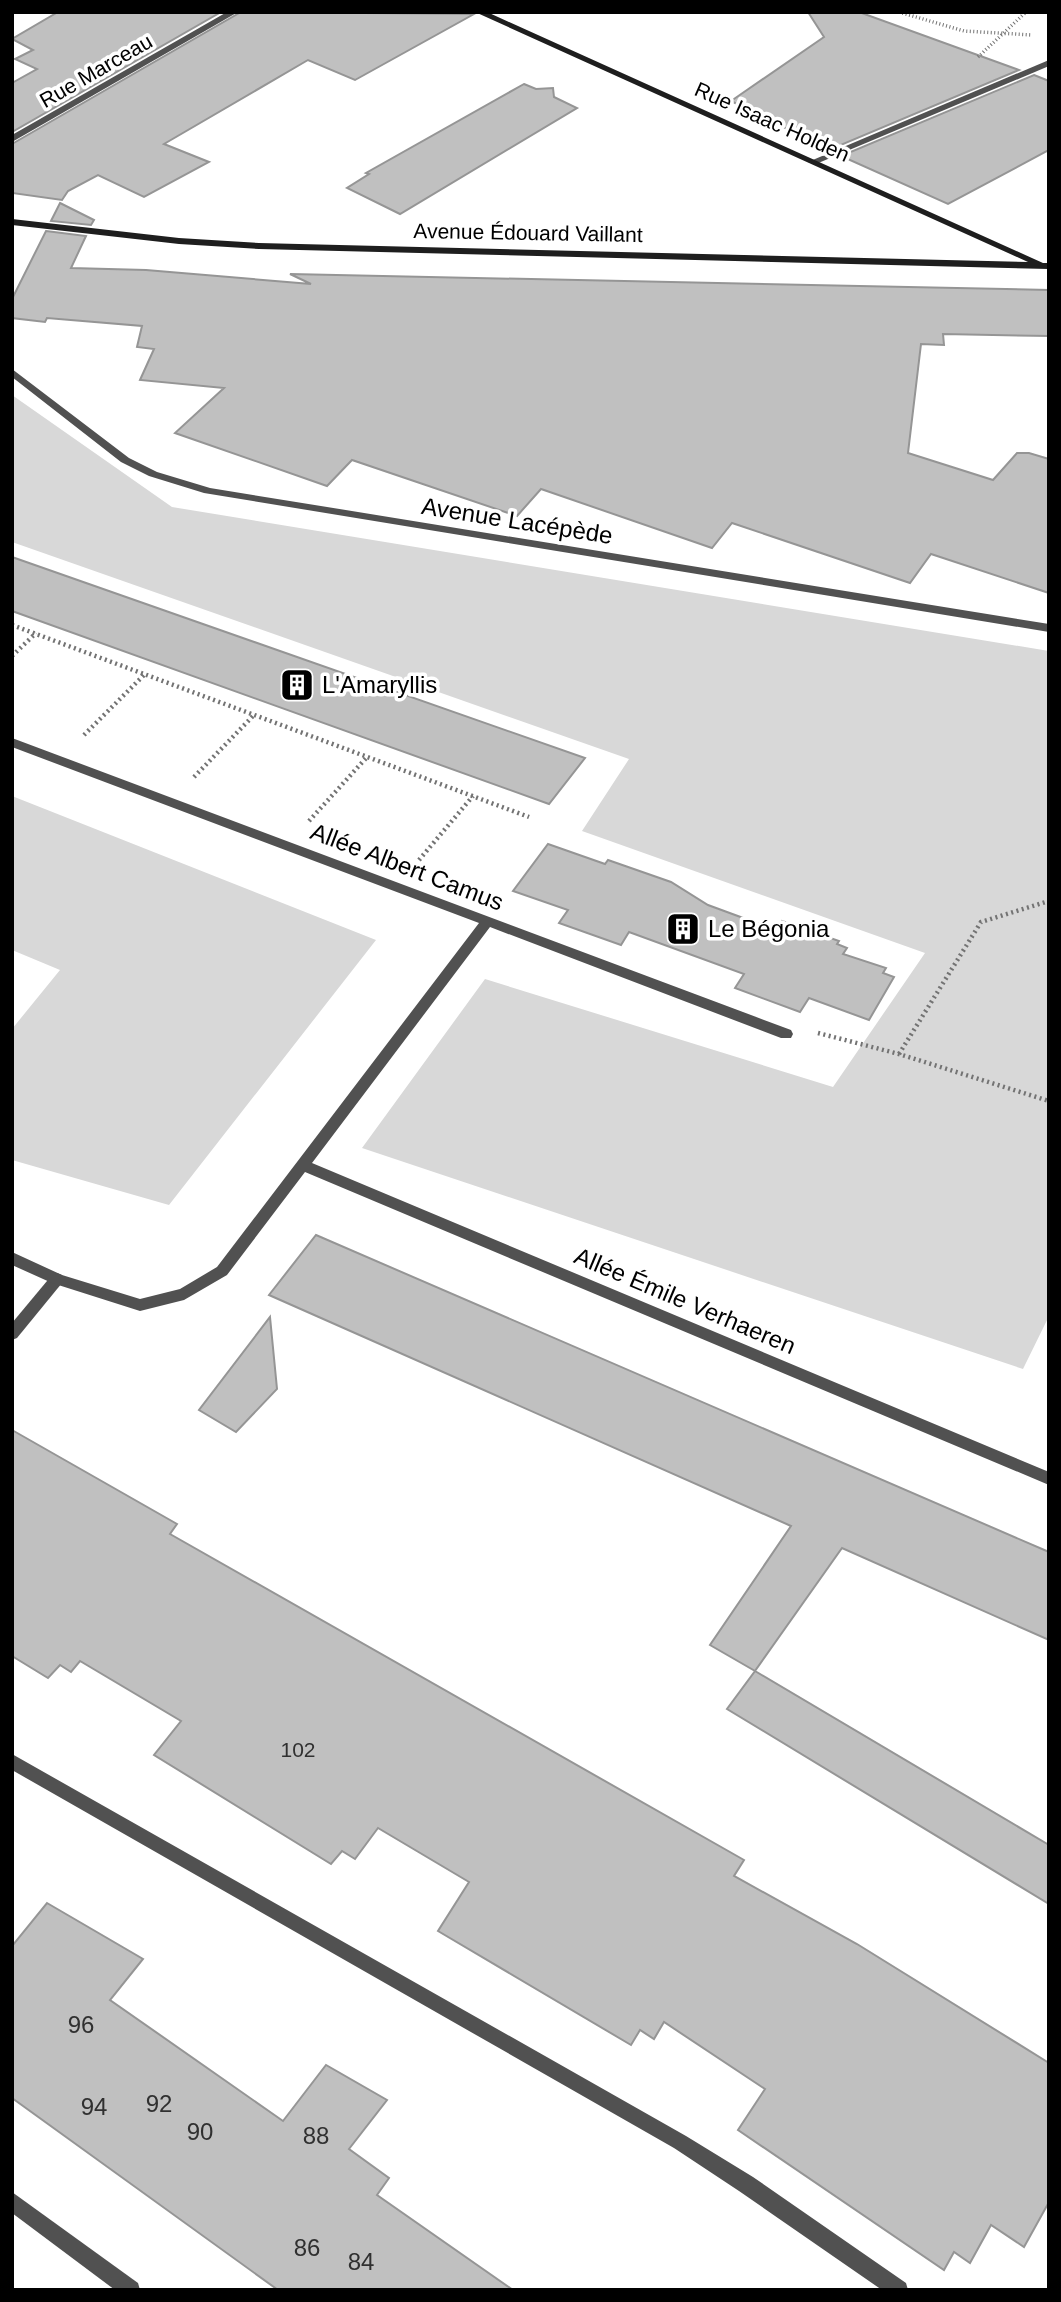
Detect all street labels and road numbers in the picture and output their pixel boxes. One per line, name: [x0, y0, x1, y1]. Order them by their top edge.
street label: Rue Marceau: [35, 29, 156, 112]
street label: Rue Isaac Holden: [691, 77, 853, 166]
street label: Avenue Édouard Vaillant: [413, 219, 643, 246]
street label: Avenue Lacépède: [420, 492, 615, 549]
street label: Allée Albert Camus: [307, 817, 507, 916]
street label: Allée Émile Verhaeren: [571, 1242, 800, 1359]

